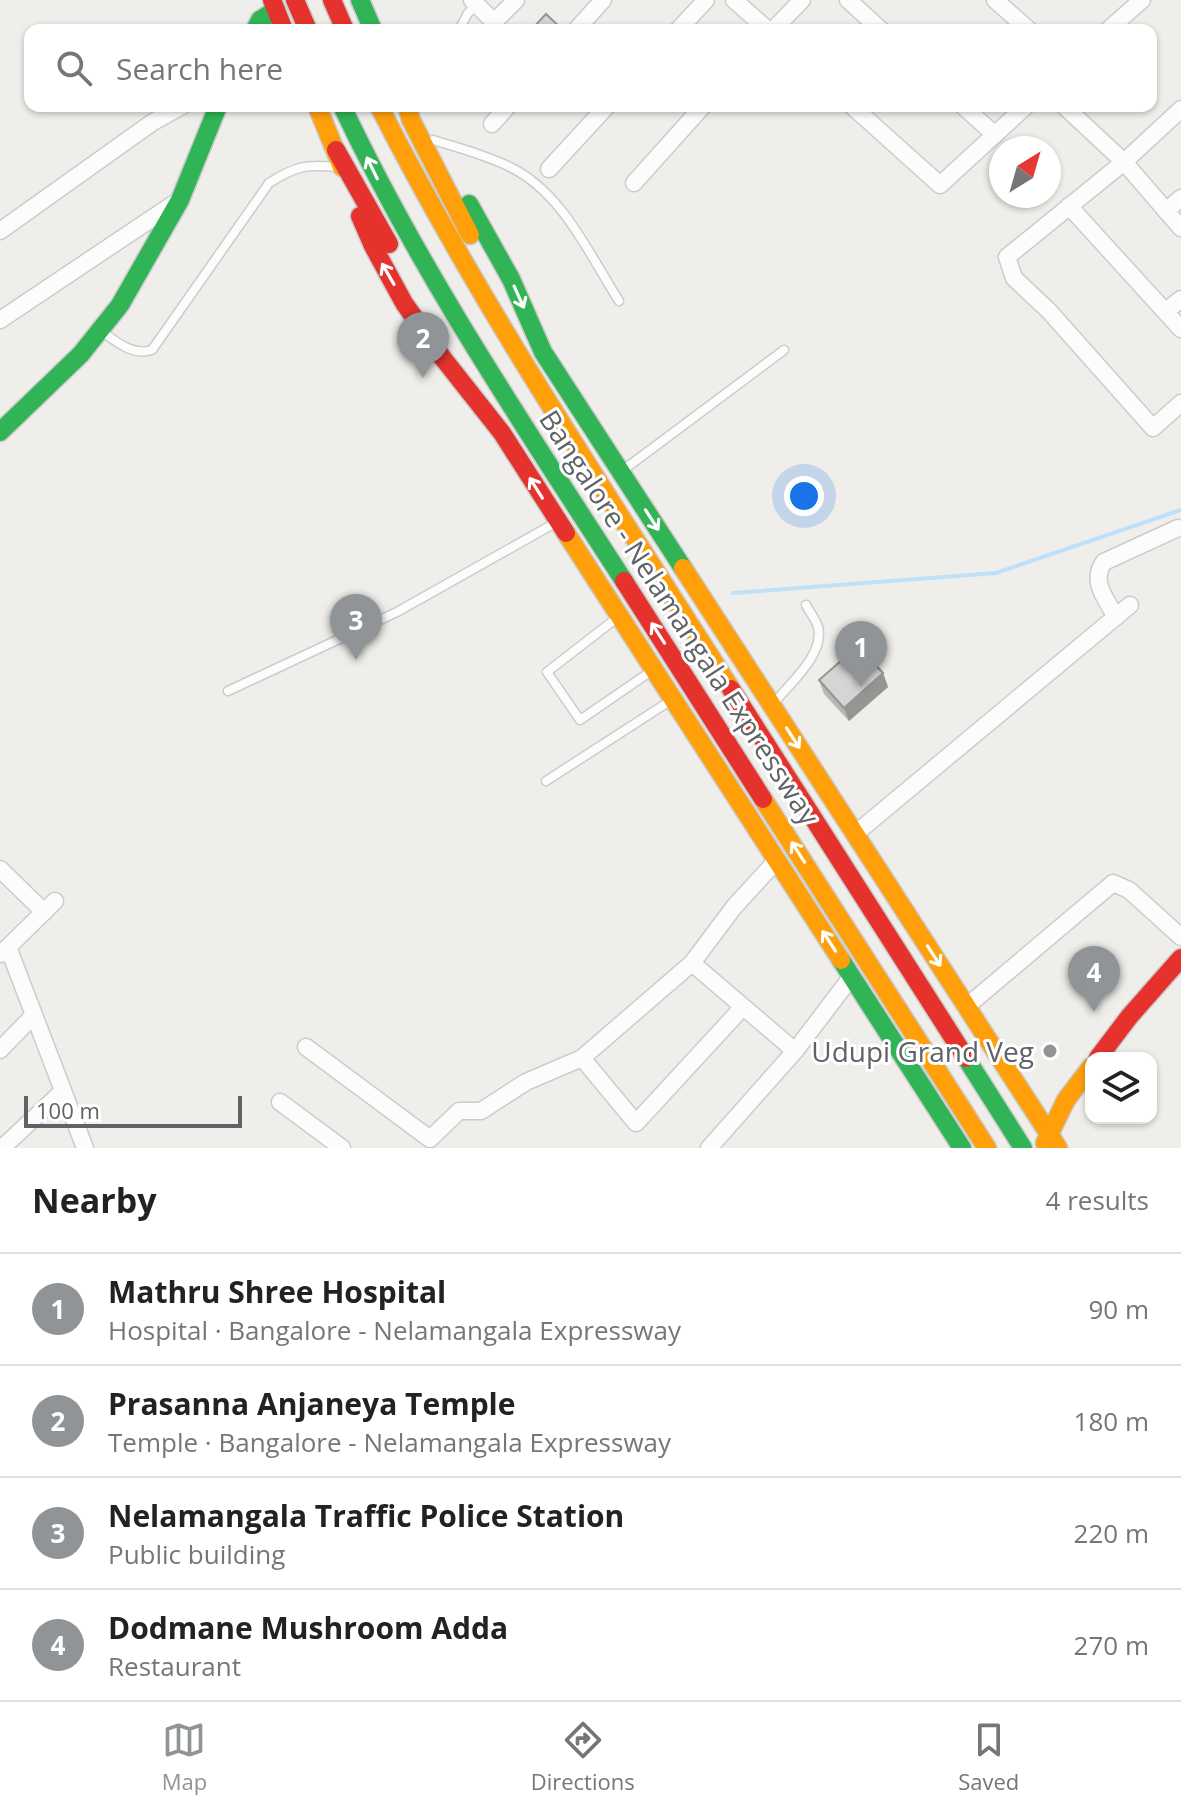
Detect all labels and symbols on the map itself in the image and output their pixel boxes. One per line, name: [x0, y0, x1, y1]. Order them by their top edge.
north arrow: [989, 136, 1061, 208]
one-way arrow: [363, 157, 379, 181]
one-way arrow: [380, 263, 396, 286]
one-way arrow: [512, 284, 527, 309]
pin: 2: [397, 312, 449, 378]
street label: Bangalore - Nelamangala Expressway: [531, 402, 829, 833]
your location: [784, 476, 824, 516]
one-way arrow: [528, 477, 544, 499]
one-way arrow: [643, 508, 660, 530]
pin: 3: [330, 594, 382, 660]
pin: 1: [835, 621, 887, 687]
one-way arrow: [650, 622, 666, 645]
one-way arrow: [785, 726, 801, 749]
one-way arrow: [789, 842, 806, 864]
one-way arrow: [821, 930, 837, 953]
one-way arrow: [925, 945, 942, 967]
pin: 4: [1068, 946, 1120, 1012]
place label: Udupi Grand Veg: [811, 1032, 1034, 1070]
marker: Udupi Grand Veg: [1041, 1042, 1059, 1060]
scale bar: [24, 1092, 242, 1128]

